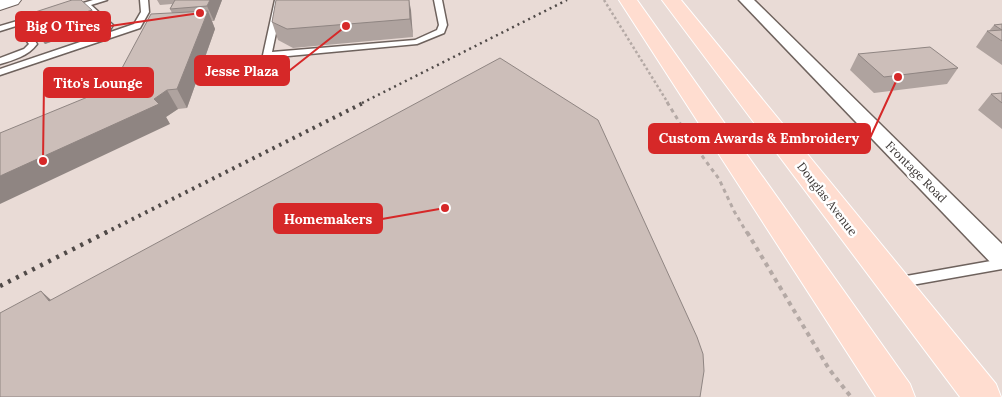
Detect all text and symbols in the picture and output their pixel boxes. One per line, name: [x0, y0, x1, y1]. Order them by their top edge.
callout: Big O Tires: [16, 12, 110, 41]
text: Big O Tires: [26, 17, 100, 35]
callout: Jesse Plaza: [195, 56, 289, 85]
text: Jesse Plaza: [205, 62, 279, 80]
callout: Tito's Lounge: [44, 68, 153, 97]
text: Tito's Lounge: [53, 74, 143, 92]
callout: Custom Awards & Embroidery: [649, 124, 870, 153]
text: Custom Awards & Embroidery: [659, 129, 860, 147]
street label: Frontage Road: [883, 138, 950, 205]
street label: Douglas Avenue: [794, 159, 861, 239]
callout: Homemakers: [274, 204, 382, 233]
text: Homemakers: [284, 210, 372, 228]

